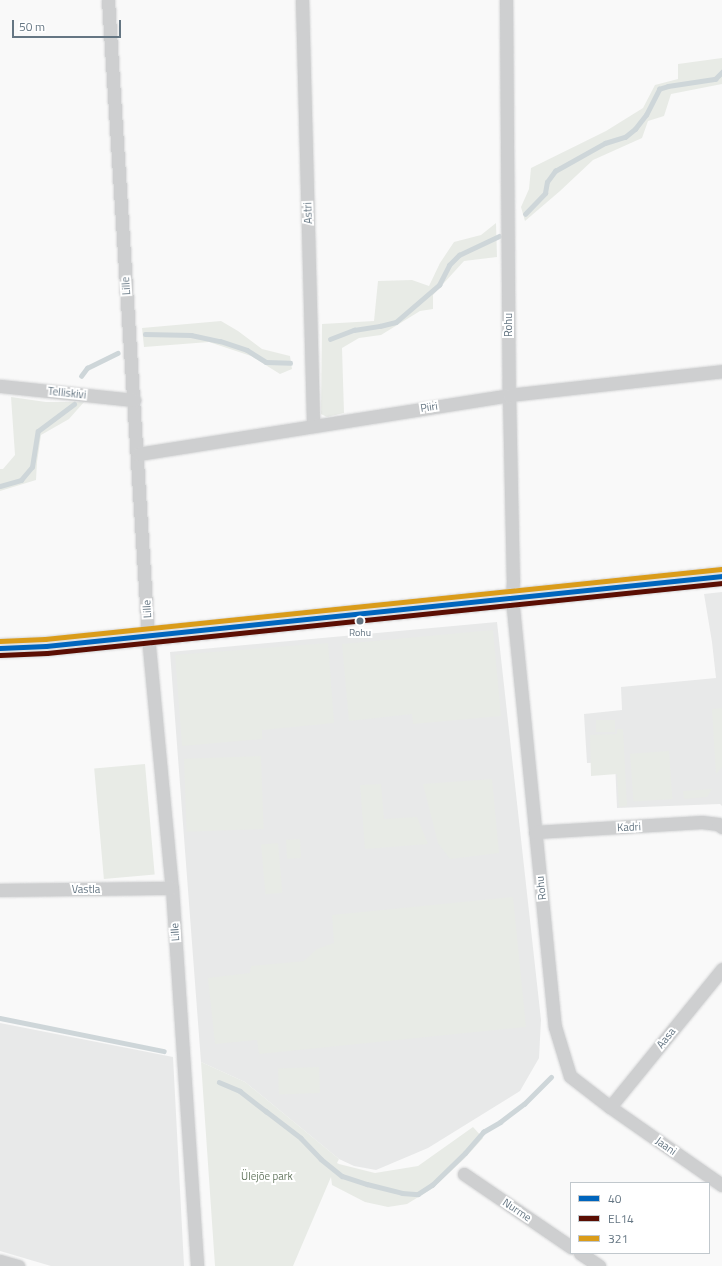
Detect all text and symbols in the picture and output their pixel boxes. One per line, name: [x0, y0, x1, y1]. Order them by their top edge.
scale bar: [14, 12, 123, 38]
text: 50 m: [19, 17, 45, 36]
street label: Astri: [301, 202, 315, 224]
street label: Lille: [119, 276, 133, 296]
street label: Rohu: [501, 313, 515, 337]
street label: Telliskivi: [47, 384, 87, 402]
street label: Piiri: [419, 399, 439, 415]
street label: Lille: [140, 600, 154, 618]
marker: Rohu: [355, 616, 365, 626]
place label: Rohu: [349, 627, 371, 639]
street label: Kadri: [617, 820, 641, 834]
street label: Rohu: [533, 875, 549, 901]
street label: Vastla: [72, 882, 100, 896]
street label: Lille: [168, 922, 182, 942]
street label: Aasa: [654, 1025, 678, 1051]
street label: Jaani: [653, 1134, 679, 1158]
park label: Ülejõe park: [241, 1169, 293, 1183]
legend: [570, 1182, 710, 1254]
text: 40: [608, 1189, 621, 1208]
street label: Nurme: [500, 1196, 534, 1224]
text: EL14: [608, 1209, 634, 1228]
text: 321: [608, 1229, 628, 1248]

